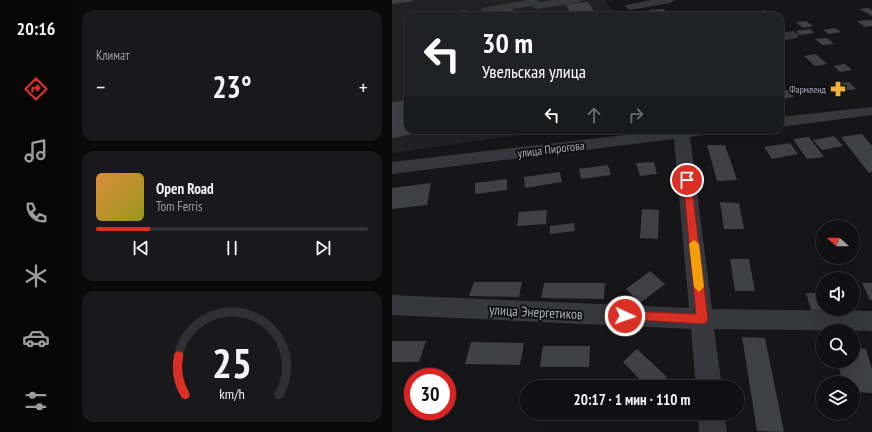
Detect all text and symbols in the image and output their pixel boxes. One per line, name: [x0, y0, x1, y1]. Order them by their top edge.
text: 20:16: [17, 17, 55, 40]
text: 30 m: [482, 24, 533, 61]
icon: left: [416, 28, 468, 80]
text: Климат: [96, 47, 129, 64]
text: Увельская улица: [482, 60, 586, 83]
text: 23°: [212, 67, 252, 106]
text: −: [96, 73, 105, 101]
text: +: [359, 73, 368, 101]
icon: directions: [22, 75, 50, 103]
pharmacy icon: Фармленд: [829, 80, 847, 98]
place label: Фармленд: [789, 83, 827, 96]
icon: left: [541, 104, 563, 126]
icon: ahead: [583, 104, 605, 126]
icon: right: [625, 104, 647, 126]
icon: music: [22, 137, 50, 165]
street label: улица Пирогова: [517, 137, 586, 161]
pin: [670, 163, 704, 197]
icon: arrive: [676, 169, 698, 191]
text: Open Road: [156, 179, 214, 198]
text: Tom Ferris: [156, 198, 202, 215]
icon: phone: [22, 199, 50, 227]
north arrow: [816, 220, 860, 264]
map controls: [816, 220, 860, 420]
icon: previous: [130, 237, 152, 259]
icon: pause: [221, 237, 243, 259]
icon: next: [312, 237, 334, 259]
icon: climate: [22, 262, 50, 290]
button: sound: [816, 272, 860, 316]
position arrow: [604, 295, 646, 337]
street label: улица Энергетиков: [489, 301, 584, 323]
icon: car: [22, 324, 50, 352]
button: search: [816, 324, 860, 368]
text: 25: [212, 335, 252, 388]
speed limit sign: 30: [404, 368, 456, 420]
button: layers: [816, 376, 860, 420]
text: km/h: [219, 383, 245, 402]
icon: filters: [22, 387, 50, 415]
text: 20:17 · 1 мин · 110 m: [574, 390, 690, 409]

